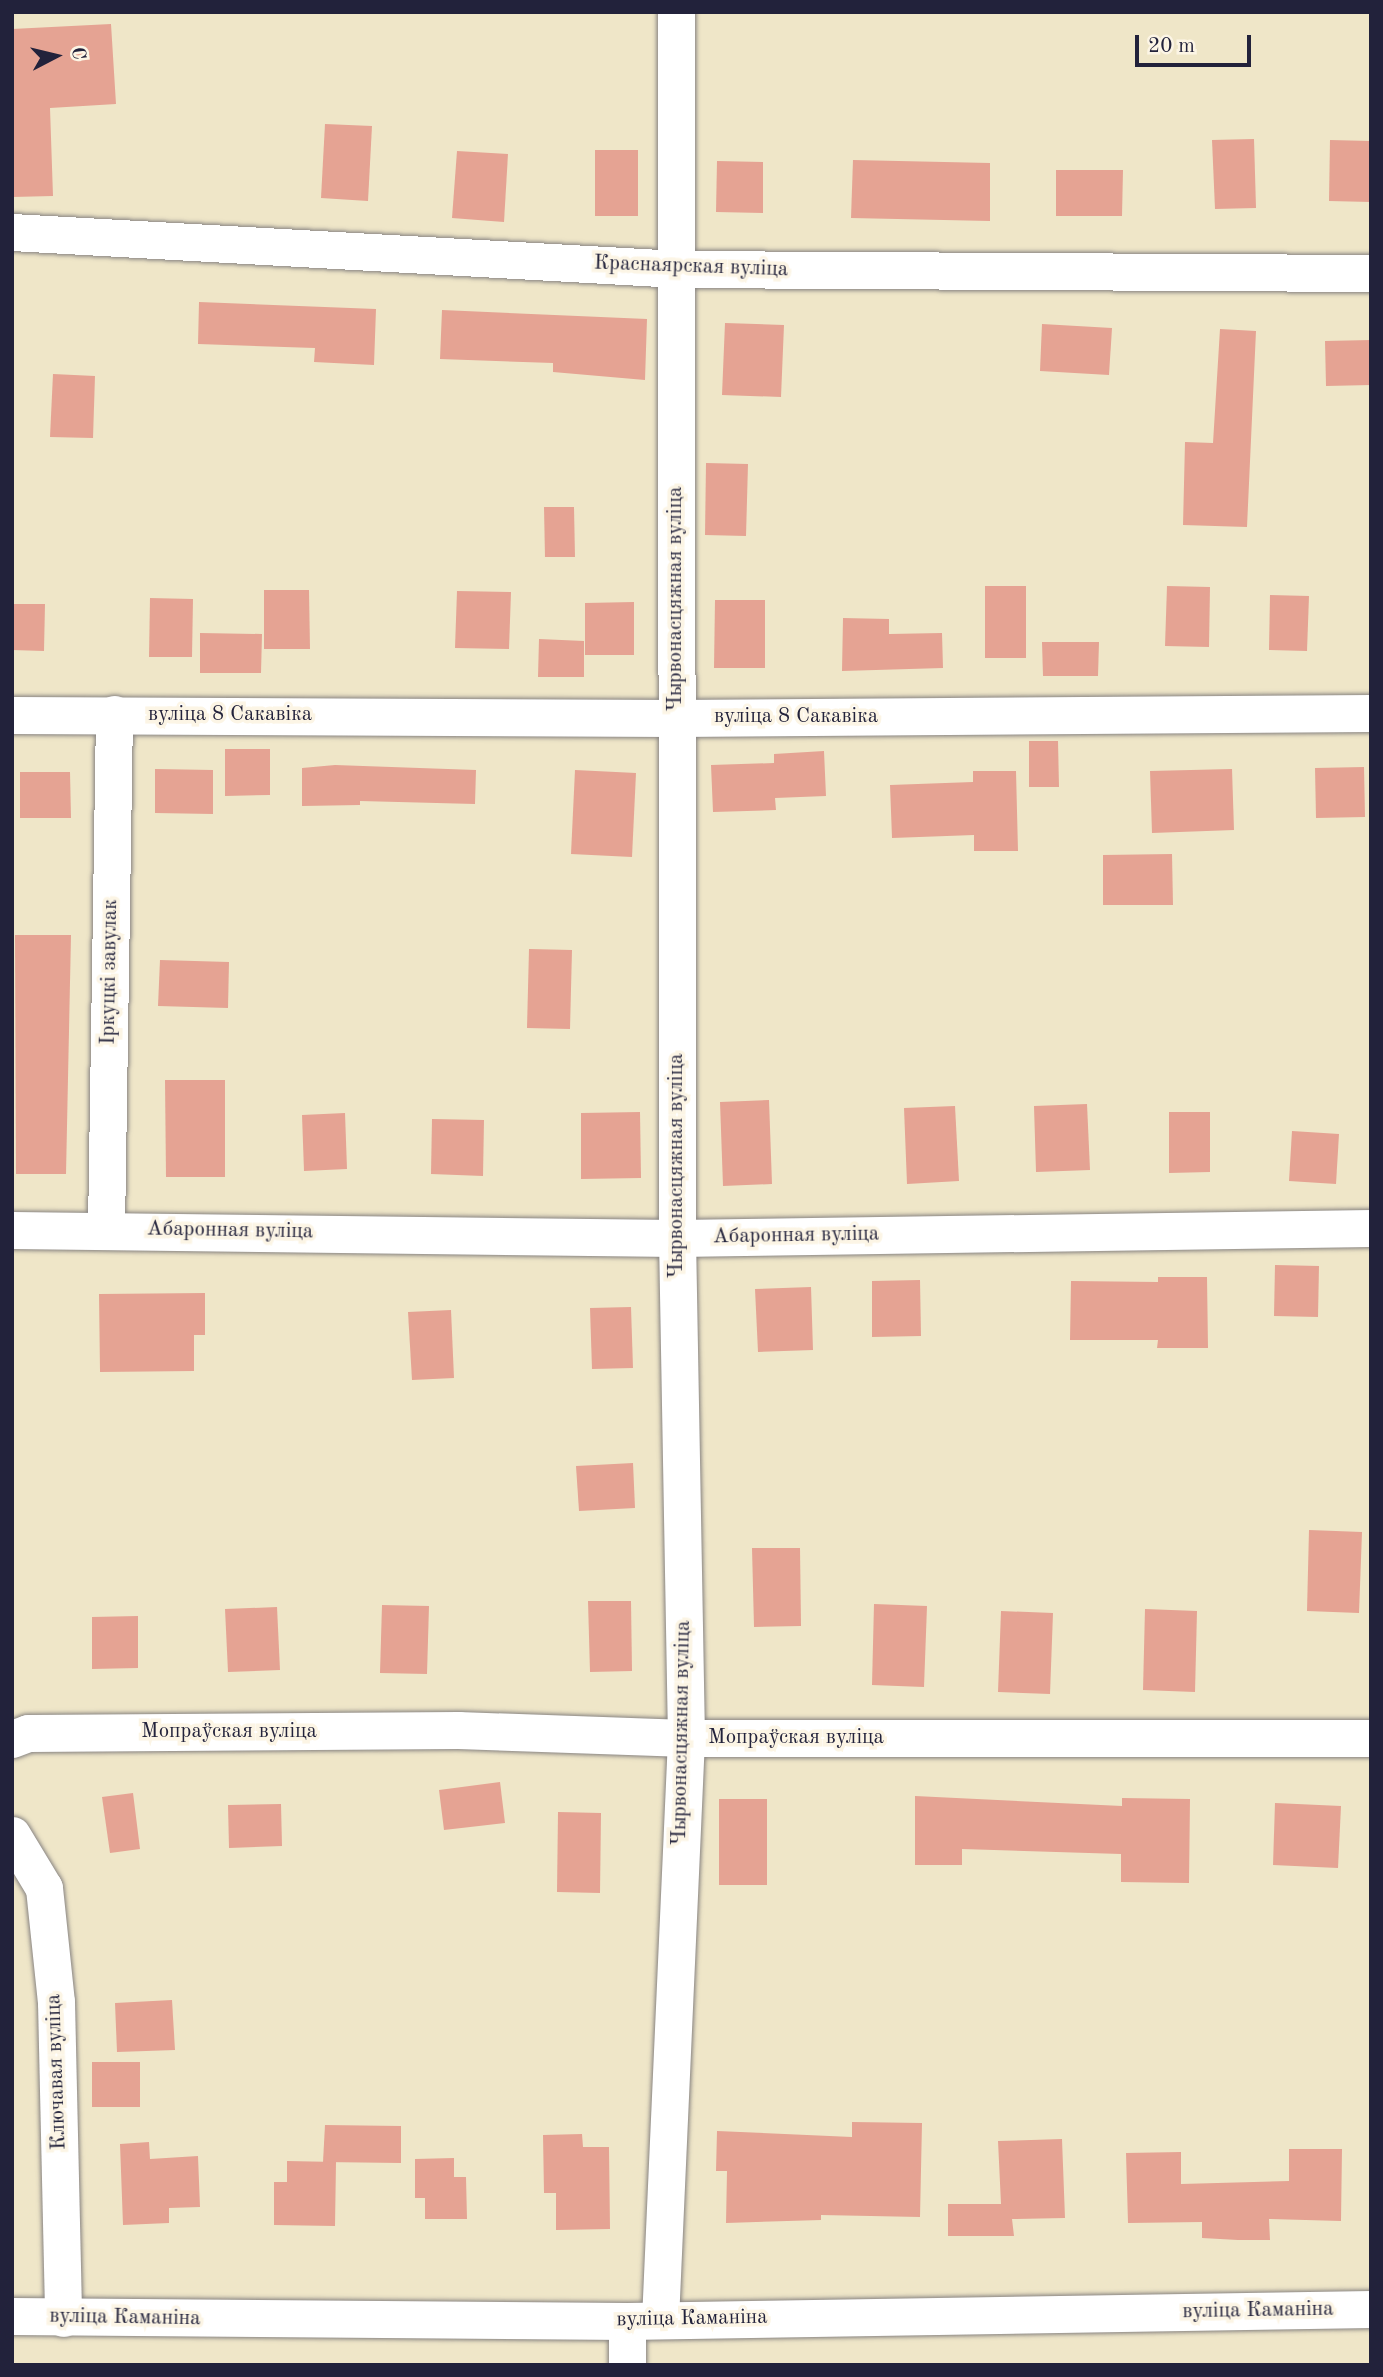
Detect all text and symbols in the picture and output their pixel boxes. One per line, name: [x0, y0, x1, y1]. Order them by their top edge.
north arrow: [21, 21, 91, 91]
scale bar: [1138, 21, 1254, 65]
text: 20 m: [1148, 36, 1195, 57]
text: С: [67, 46, 88, 61]
street label: Краснаярская вуліца: [593, 251, 789, 283]
street label: Чырвонасцяжная вуліца: [663, 487, 689, 711]
street label: вуліца 8 Сакавіка: [148, 702, 312, 728]
street label: вуліца 8 Сакавіка: [714, 704, 878, 730]
street label: Іркуцкі завулак: [96, 899, 124, 1045]
street label: Чырвонасцяжная вуліца: [664, 1054, 690, 1278]
street label: Абаронная вуліца: [147, 1217, 313, 1245]
street label: Абаронная вуліца: [713, 1222, 879, 1250]
street label: Чырвонасцяжная вуліца: [667, 1620, 697, 1846]
street label: Мопраўская вуліца: [141, 1719, 317, 1745]
street label: Мопраўская вуліца: [708, 1725, 884, 1751]
street label: Ключавая вуліца: [42, 1994, 72, 2150]
street label: вуліца Каманіна: [1182, 2297, 1334, 2325]
street label: вуліца Каманіна: [49, 2304, 201, 2332]
street label: вуліца Каманіна: [616, 2305, 768, 2333]

